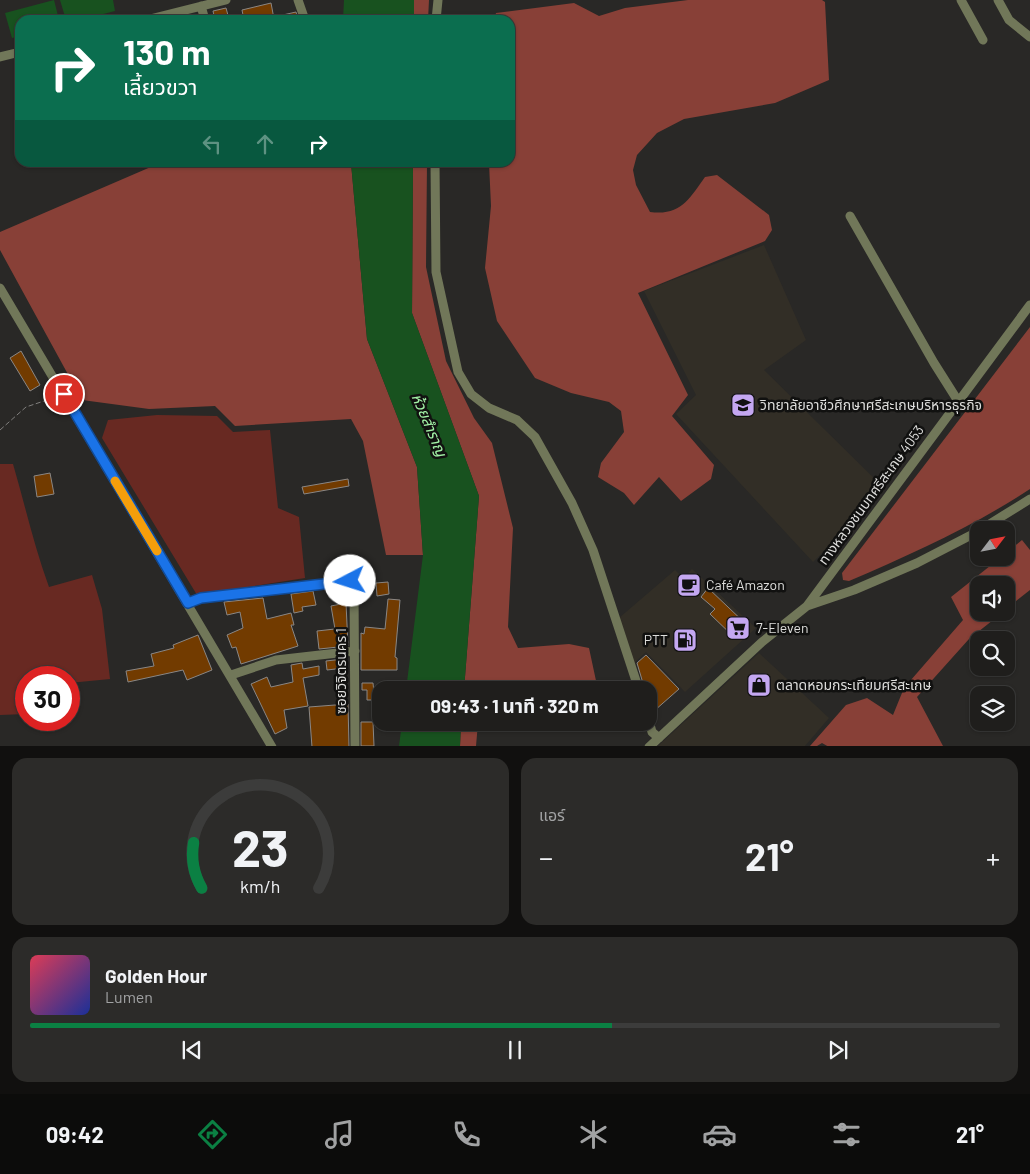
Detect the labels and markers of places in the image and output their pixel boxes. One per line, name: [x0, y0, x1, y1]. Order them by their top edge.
pin: [43, 373, 85, 415]
school or university icon: วิทยาลัยอาชีวศึกษาศรีสะเกษบริหารธุรกิจ: [730, 392, 756, 418]
place label: วิทยาลัยอาชีวศึกษาศรีสะเกษบริหารธุรกิจ: [759, 396, 982, 414]
cafe icon: Café Amazon: [676, 572, 702, 598]
place label: Café Amazon: [706, 576, 785, 593]
supermarket icon: 7-Eleven: [725, 615, 751, 641]
place label: 7-Eleven: [756, 619, 809, 636]
fuel station icon: PTT: [672, 627, 698, 653]
place label: PTT: [644, 631, 668, 648]
shop icon: ตลาดหอมกระเทียมศรีสะเกษ: [746, 672, 772, 698]
place label: ตลาดหอมกระเทียมศรีสะเกษ: [776, 676, 931, 693]

